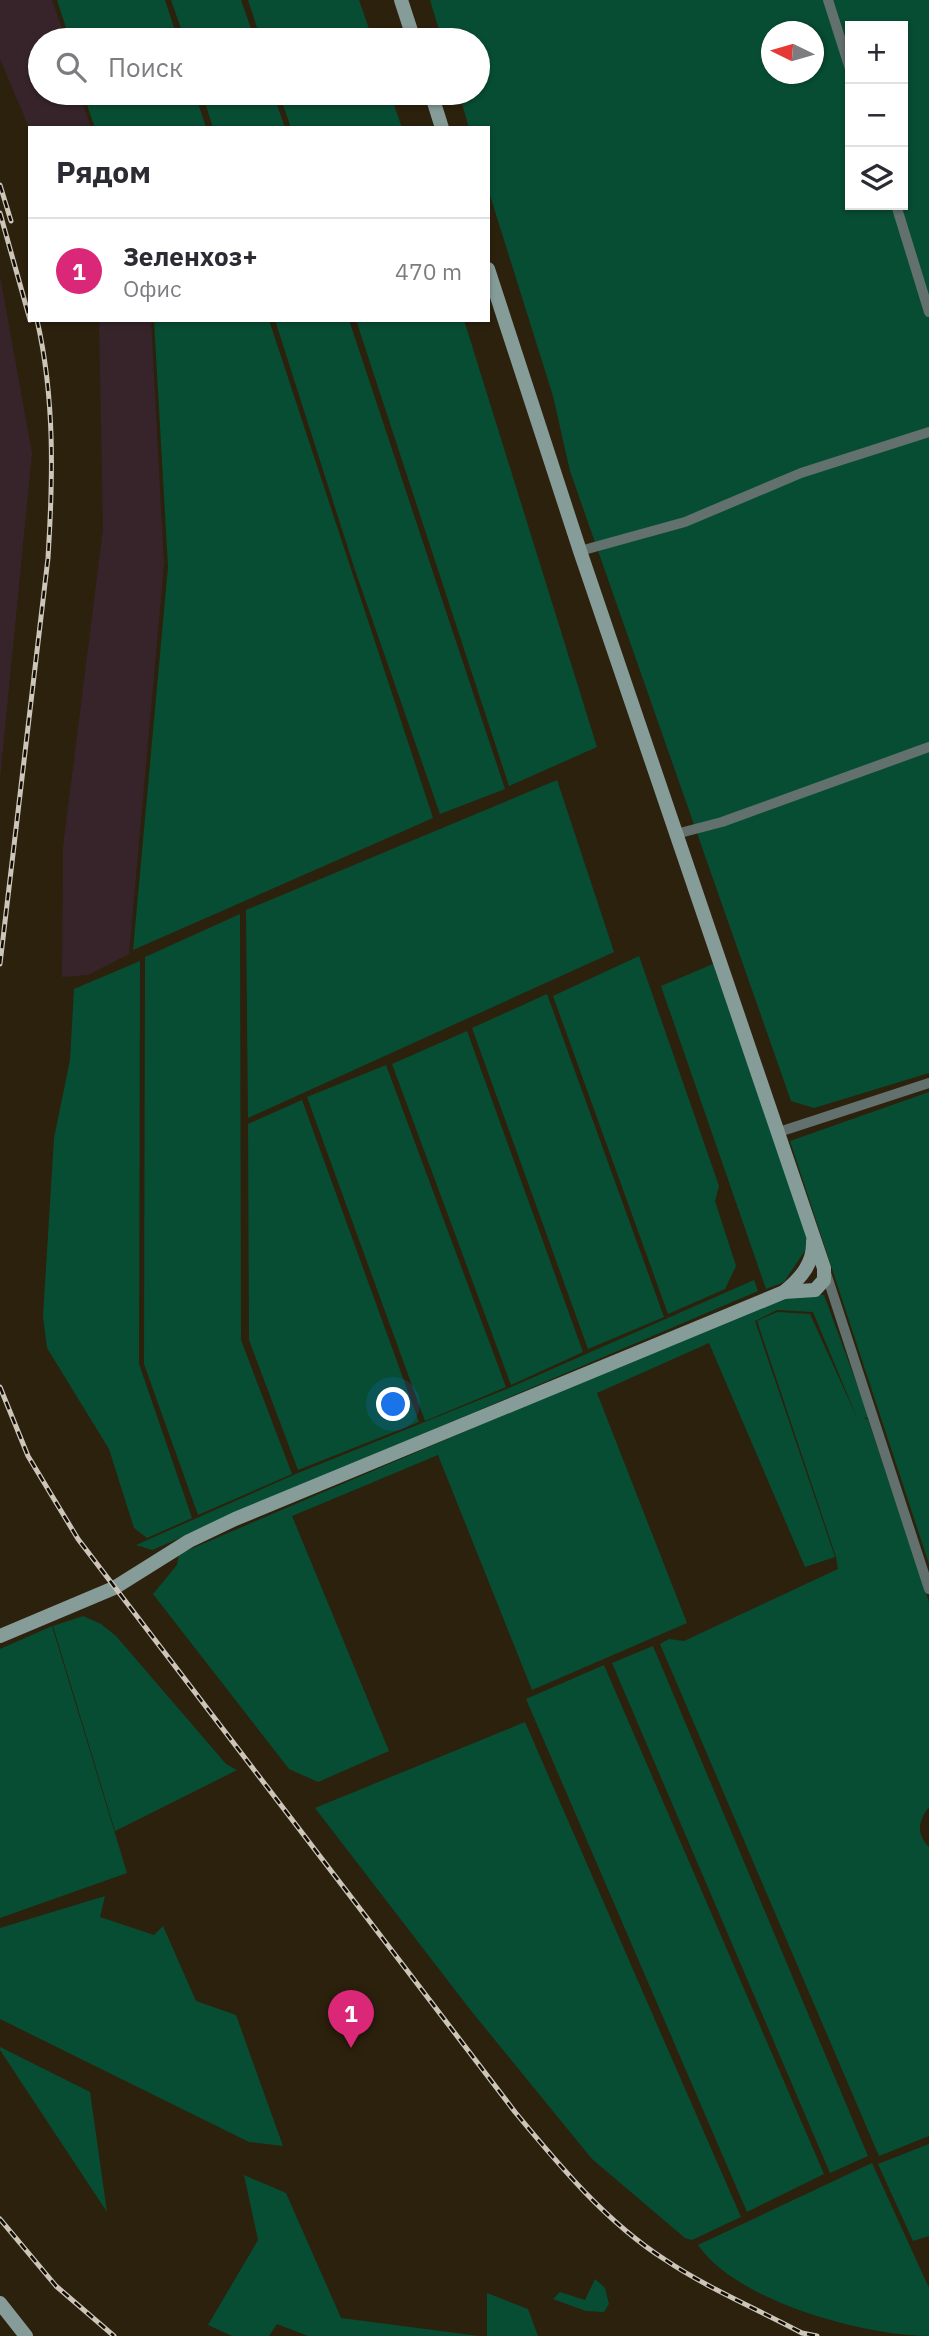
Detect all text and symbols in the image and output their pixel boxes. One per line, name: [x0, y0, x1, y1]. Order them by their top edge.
north arrow: [761, 21, 824, 84]
map controls: [845, 21, 908, 210]
button: +: [845, 21, 908, 84]
search box: [28, 28, 490, 105]
icon: search: [52, 48, 90, 86]
text: Поиск: [108, 50, 183, 84]
button: −: [845, 84, 908, 147]
button: layers: [845, 147, 908, 210]
text: Рядом: [56, 152, 151, 191]
text: Зеленхоз+: [123, 239, 258, 273]
text: 1: [72, 256, 86, 286]
text: 470 m: [395, 256, 462, 286]
text: Офис: [123, 273, 182, 303]
your location: [376, 1387, 410, 1421]
pin: 1: [328, 1990, 374, 2048]

